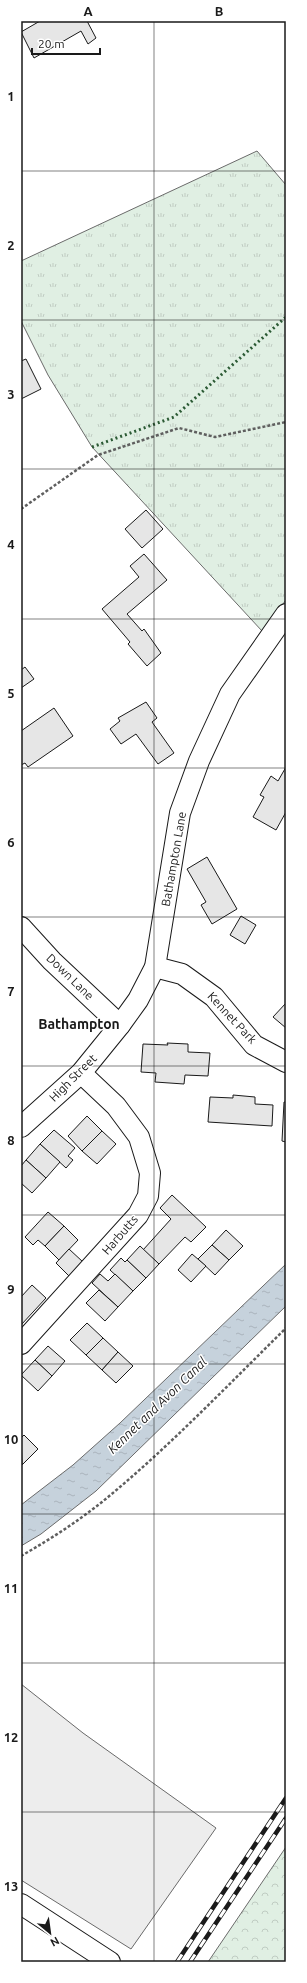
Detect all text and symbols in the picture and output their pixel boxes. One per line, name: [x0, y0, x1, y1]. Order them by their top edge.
text: A: [83, 4, 93, 18]
text: B: [215, 4, 224, 18]
scale bar: [32, 30, 100, 56]
text: 20 m: [38, 37, 65, 50]
text: 1: [7, 89, 15, 103]
text: 2: [7, 238, 15, 252]
text: 3: [7, 387, 15, 401]
text: 4: [7, 537, 15, 551]
text: 5: [7, 686, 15, 700]
street label: Bathampton Lane: [159, 811, 188, 907]
text: 6: [7, 835, 15, 849]
street label: Down Lane: [44, 951, 97, 1002]
text: 7: [7, 984, 15, 998]
street label: Kennet Park: [205, 989, 259, 1046]
district label: Bathampton: [38, 1016, 120, 1032]
street label: High Street: [46, 1051, 99, 1104]
text: 8: [7, 1133, 15, 1147]
street label: Harbutts: [99, 1212, 140, 1257]
text: 9: [7, 1282, 15, 1296]
water label: Kennet and Avon Canal: [105, 1354, 210, 1456]
text: 10: [4, 1432, 18, 1446]
text: 11: [4, 1581, 18, 1595]
text: 12: [4, 1730, 18, 1744]
text: 13: [4, 1879, 18, 1893]
north arrow: [30, 1913, 70, 1953]
text: N: [48, 1935, 61, 1949]

